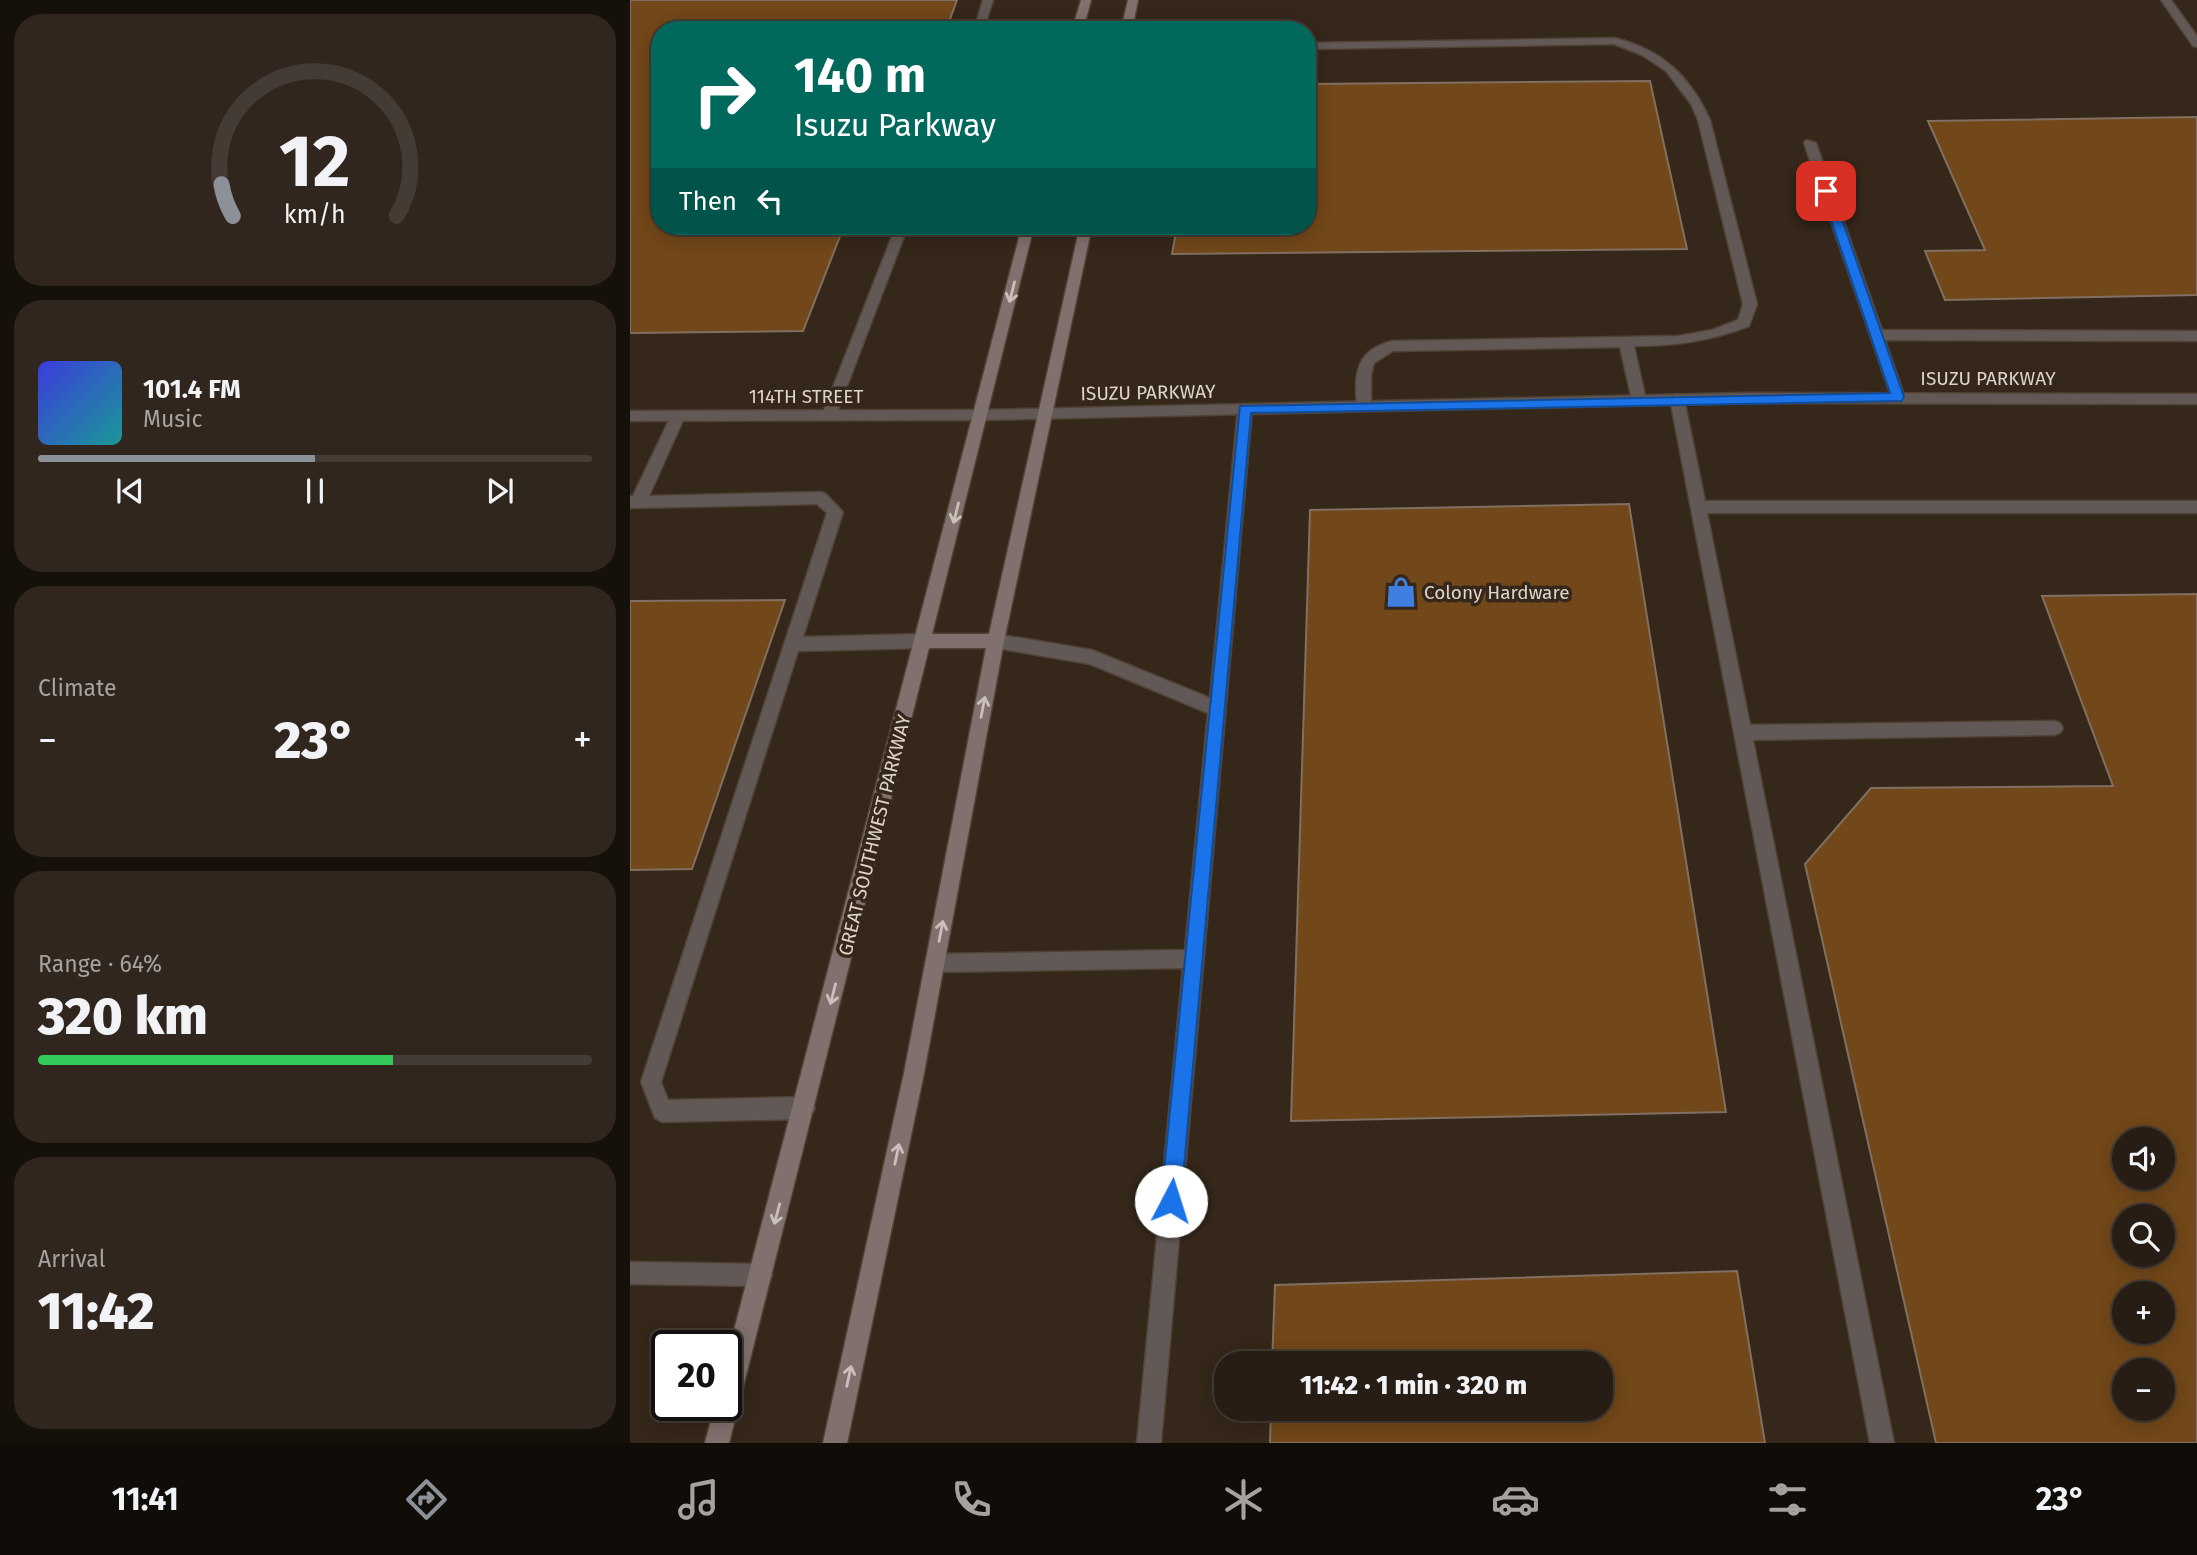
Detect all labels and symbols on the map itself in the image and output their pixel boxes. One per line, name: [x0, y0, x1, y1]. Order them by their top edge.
pin: [1796, 161, 1856, 221]
one-way arrow: [1005, 280, 1018, 303]
street label: ISUZU PARKWAY: [1920, 367, 2056, 390]
street label: ISUZU PARKWAY: [1080, 380, 1216, 405]
street label: 114TH STREET: [749, 385, 863, 408]
one-way arrow: [949, 501, 962, 523]
shop icon: Colony Hardware: [1384, 575, 1418, 609]
place label: Colony Hardware: [1424, 581, 1570, 604]
one-way arrow: [977, 696, 991, 719]
street label: GREAT SOUTHWEST PARKWAY: [833, 712, 916, 958]
one-way arrow: [935, 920, 948, 943]
one-way arrow: [826, 982, 839, 1005]
one-way arrow: [891, 1143, 905, 1166]
position arrow: [1134, 1164, 1208, 1238]
one-way arrow: [770, 1203, 783, 1225]
speed limit sign: 20: [651, 1330, 742, 1421]
one-way arrow: [843, 1365, 857, 1388]

